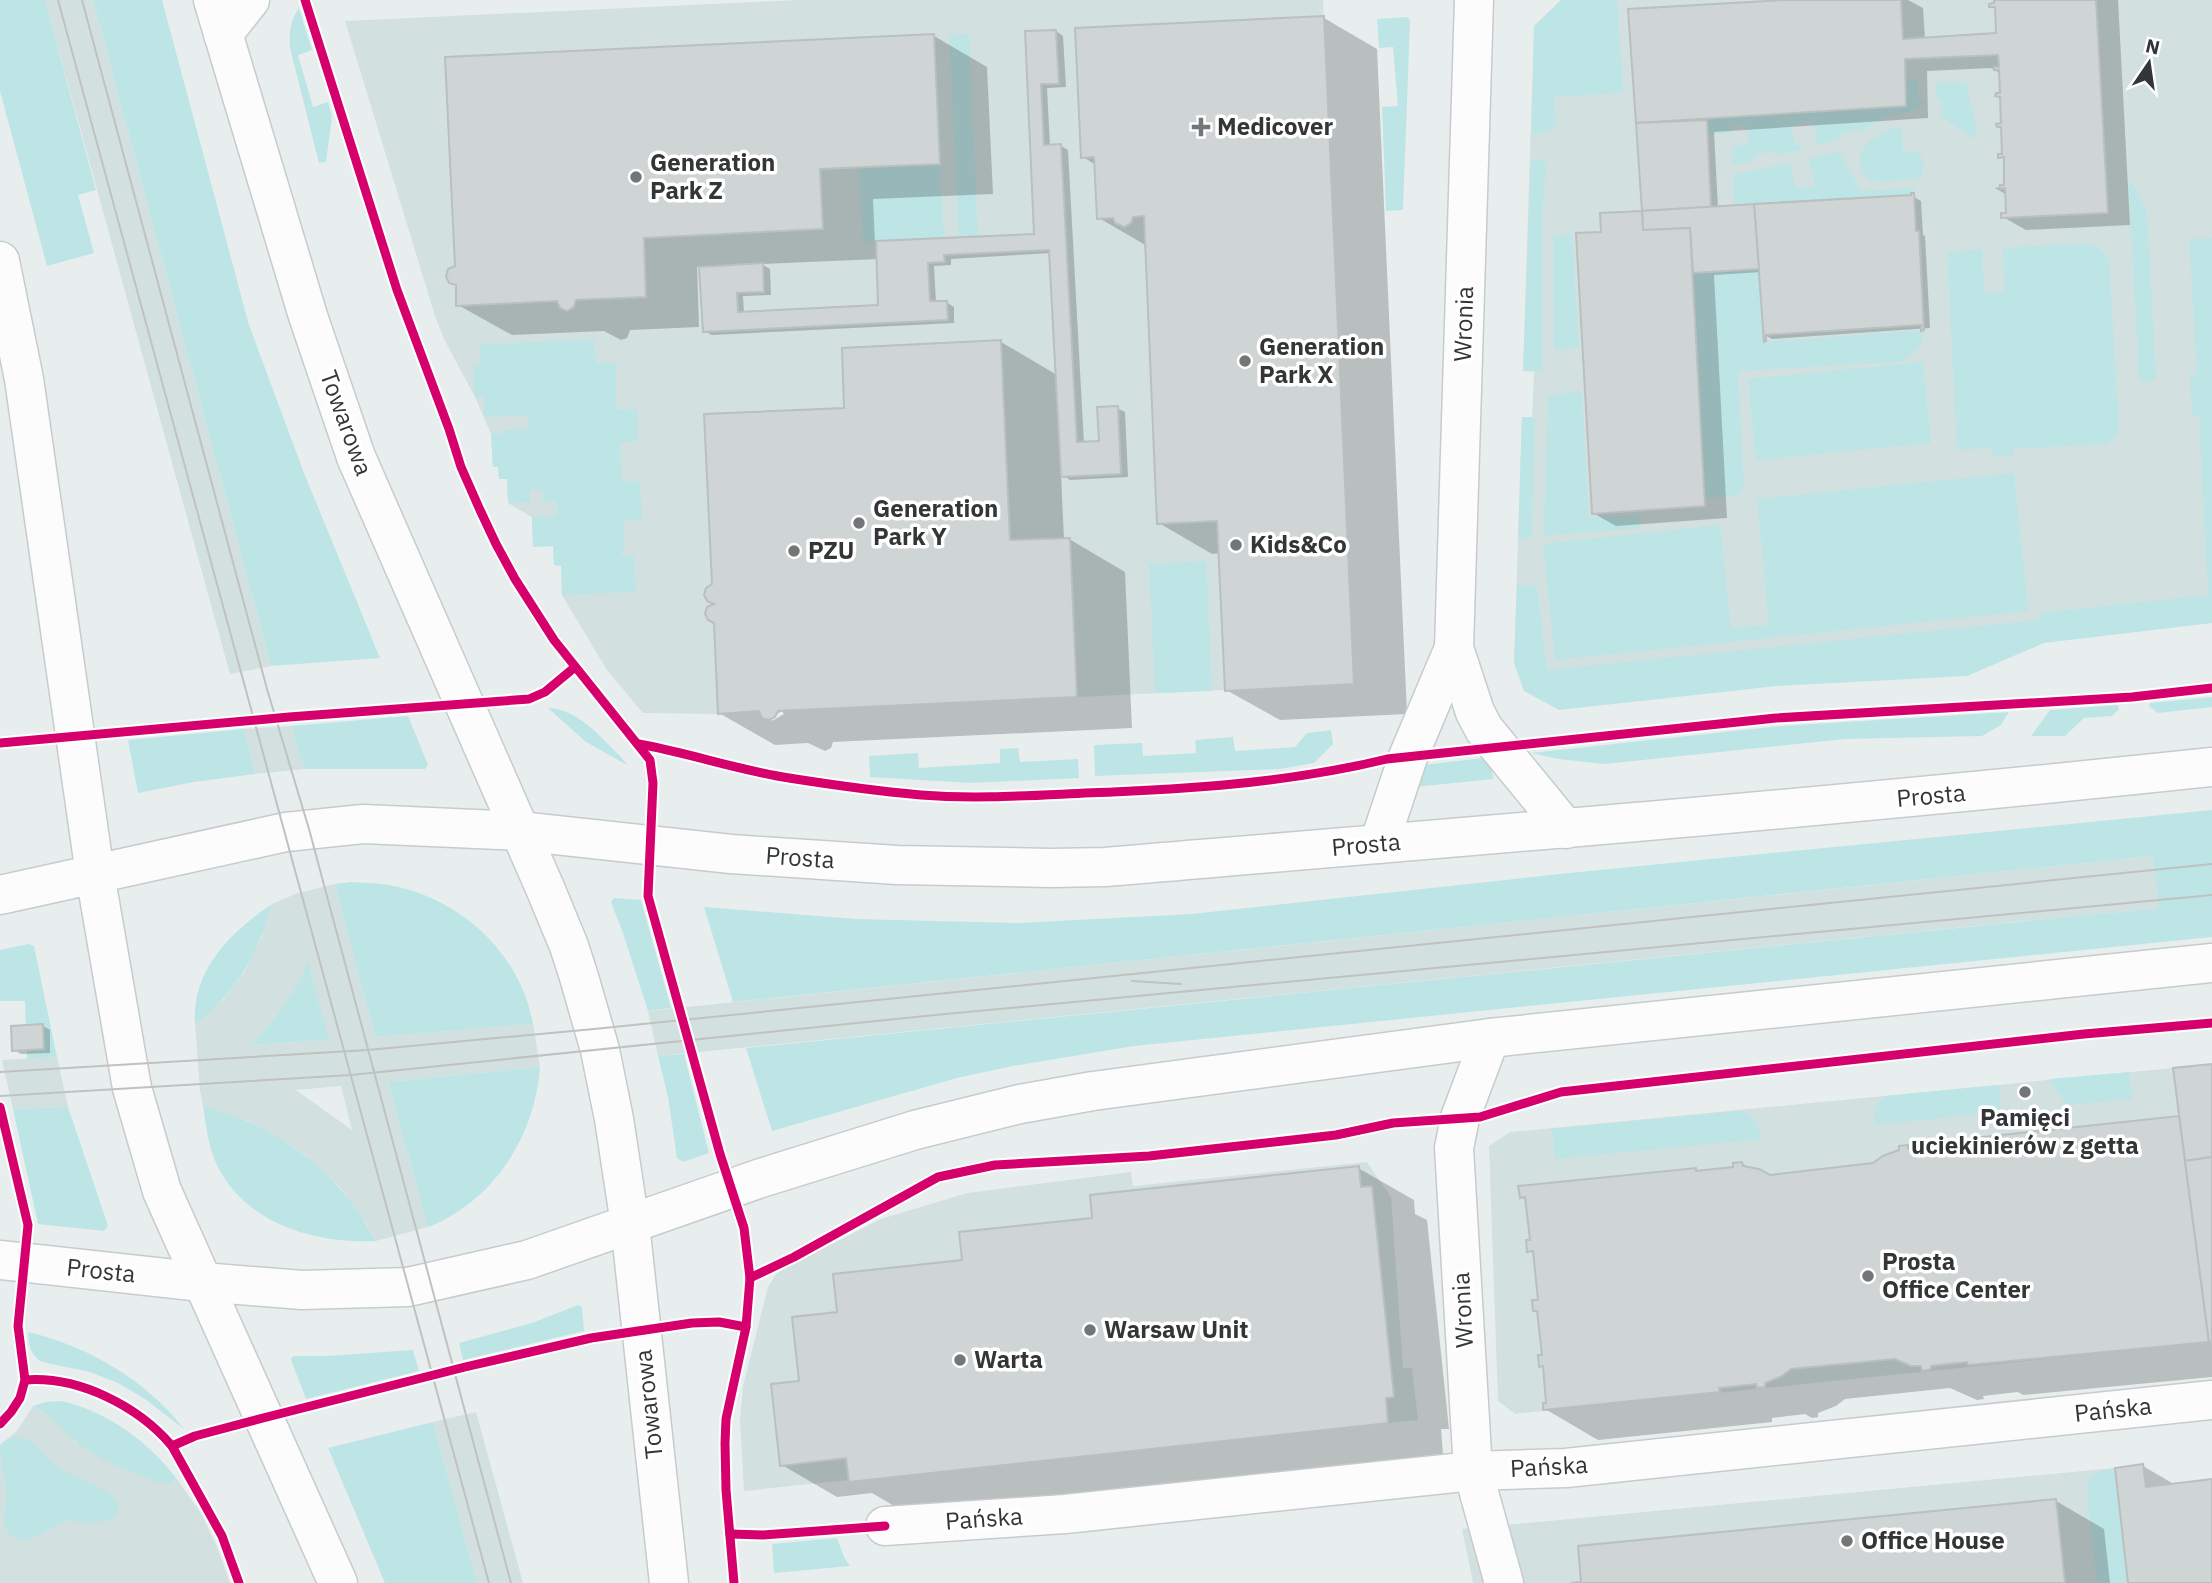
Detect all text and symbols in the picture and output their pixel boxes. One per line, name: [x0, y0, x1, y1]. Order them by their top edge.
north arrow: [2114, 28, 2184, 98]
text: N: [2143, 33, 2162, 60]
place label: Medicover: [1217, 110, 1333, 142]
marker: Medicover: [1191, 117, 1211, 137]
place label: Generation Park Z: [650, 146, 775, 206]
marker: Generation Park Z: [628, 169, 644, 185]
street label: Wronia: [1446, 285, 1480, 362]
place label: Generation Park X: [1259, 330, 1384, 390]
marker: Generation Park X: [1237, 353, 1253, 369]
street label: Towarowa: [313, 366, 381, 480]
place label: Generation Park Y: [873, 492, 998, 552]
marker: Generation Park Y: [851, 515, 867, 531]
place label: Kids&Co: [1250, 528, 1347, 560]
place label: PZU: [808, 534, 854, 566]
marker: Kids&Co: [1228, 537, 1244, 553]
marker: PZU: [786, 543, 802, 559]
street label: Prosta: [1895, 776, 1967, 814]
street label: Prosta: [1330, 825, 1402, 863]
street label: Prosta: [764, 839, 836, 875]
marker: Pamięci uciekinierów z getta: [2017, 1084, 2033, 1100]
place label: Pamięci uciekinierów z getta: [1911, 1101, 2139, 1161]
place label: Prosta Office Center: [1882, 1245, 2031, 1305]
street label: Prosta: [65, 1250, 137, 1290]
marker: Prosta Office Center: [1860, 1268, 1876, 1284]
street label: Wronia: [1444, 1271, 1480, 1349]
place label: Warsaw Unit: [1104, 1313, 1248, 1345]
marker: Warsaw Unit: [1082, 1322, 1098, 1338]
place label: Warta: [974, 1343, 1043, 1375]
street label: Towarowa: [626, 1348, 670, 1460]
marker: Warta: [952, 1352, 968, 1368]
street label: Pańska: [2073, 1389, 2153, 1429]
street label: Pańska: [1509, 1448, 1589, 1484]
street label: Pańska: [944, 1499, 1024, 1537]
place label: Office House: [1861, 1524, 2005, 1556]
marker: Office House: [1839, 1533, 1855, 1549]

